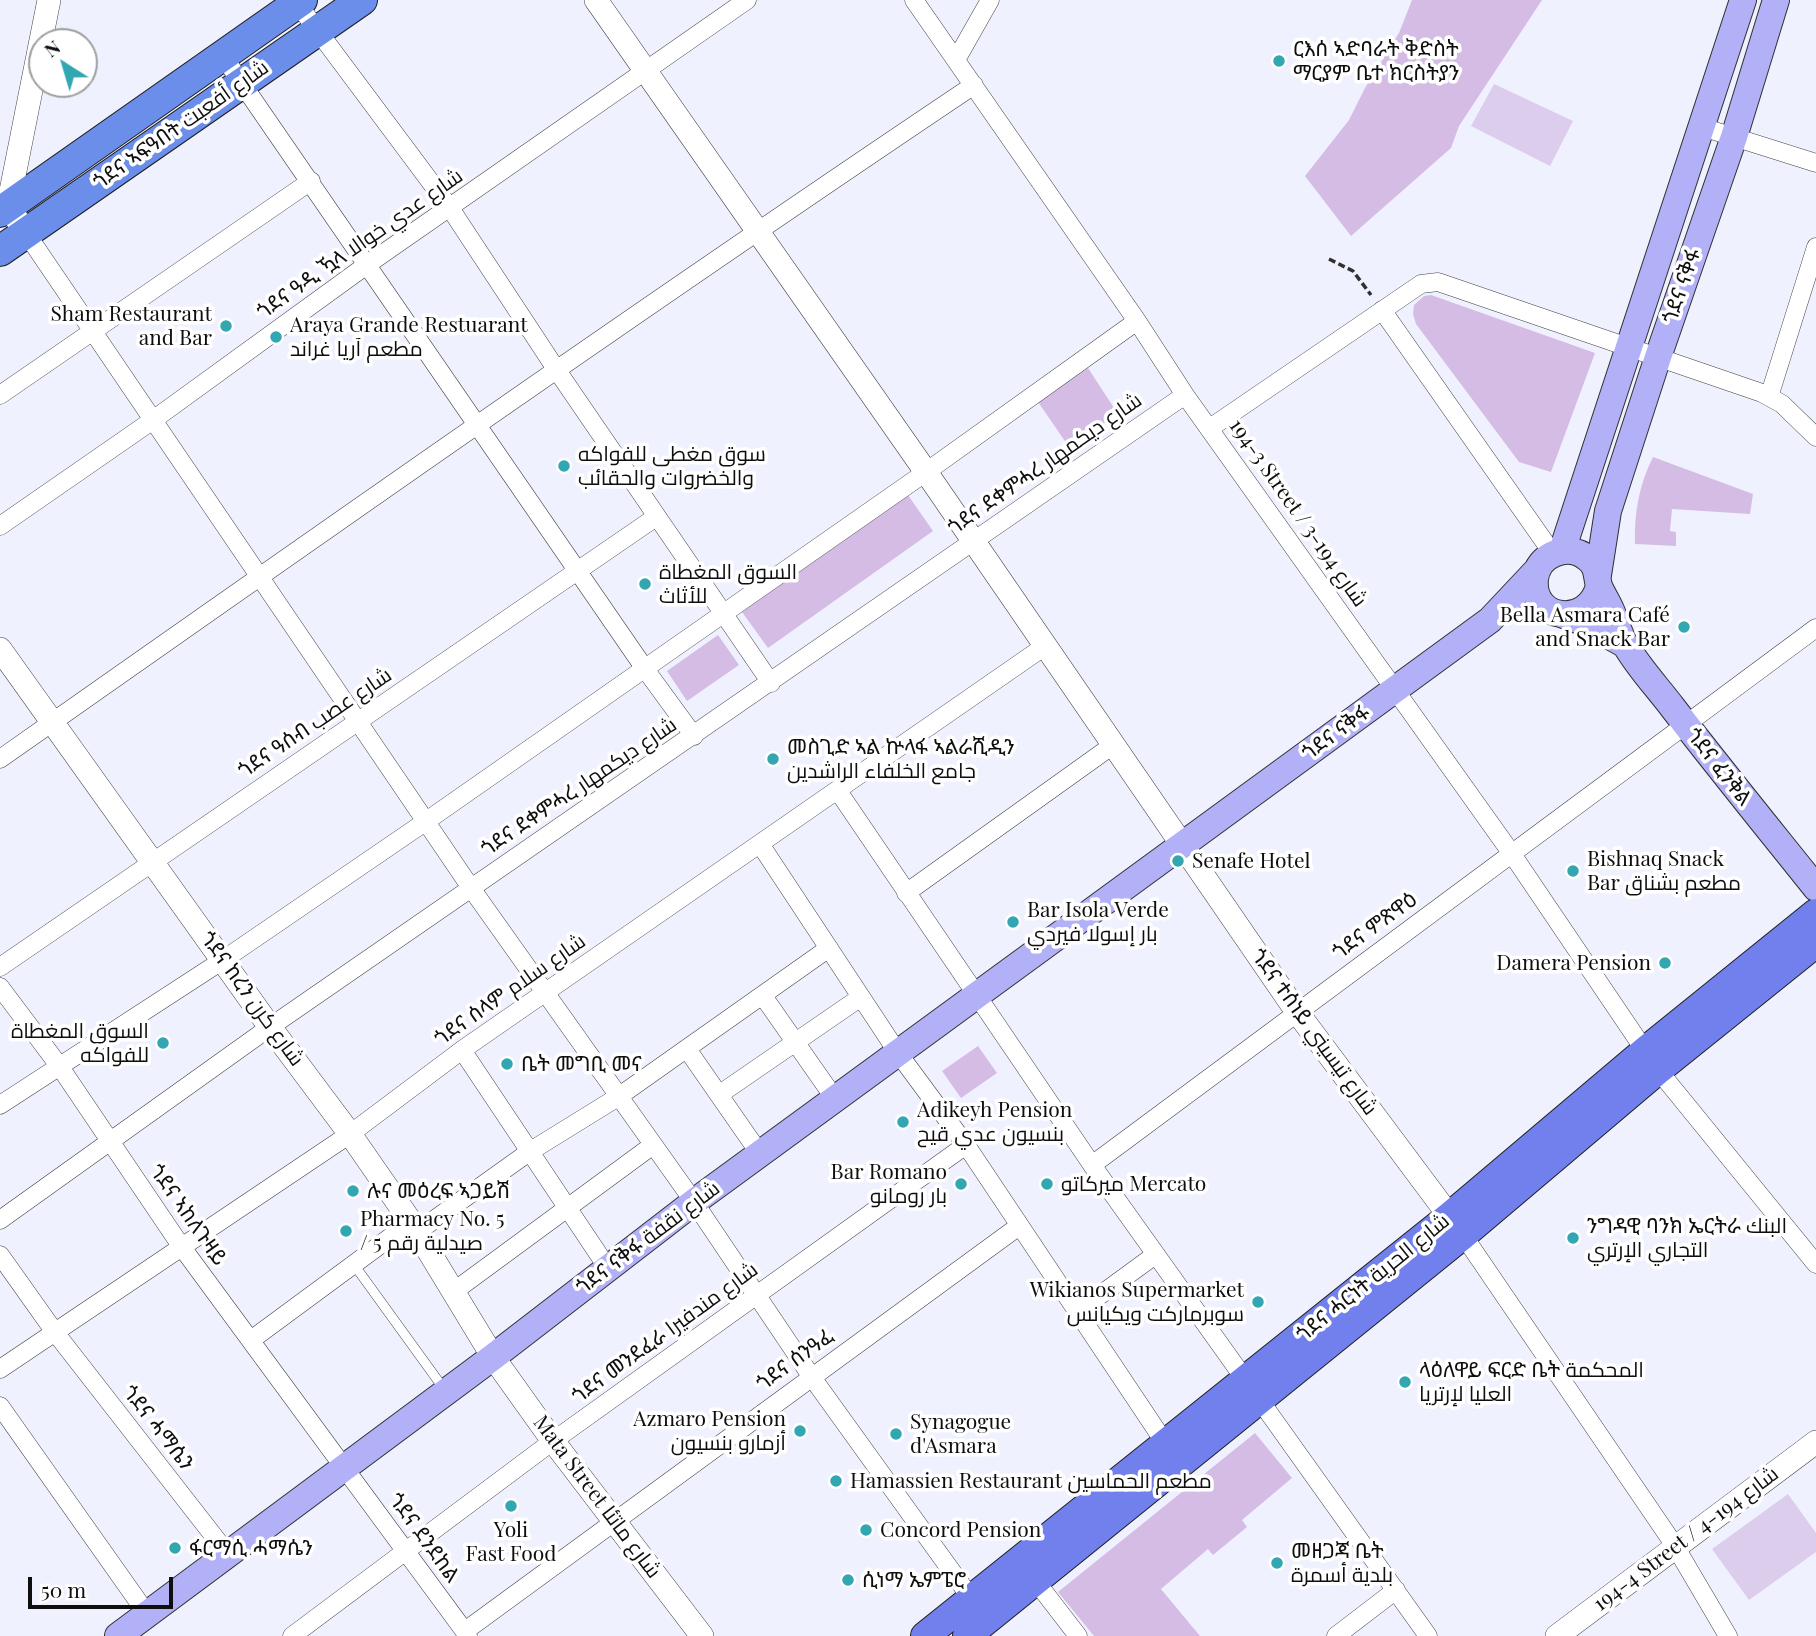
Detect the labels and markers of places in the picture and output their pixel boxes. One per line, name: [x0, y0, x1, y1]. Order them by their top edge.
place label: ርእሰ ኣድባራት ቅድስት ማርያም ቤተ ክርስትያን: [1293, 36, 1459, 86]
marker: ርእሰ ኣድባራት ቅድስት ማርያም ቤተ ክርስትያን: [1271, 53, 1287, 69]
place label: Sham Restaurant and Bar: [50, 301, 212, 351]
place label: Araya Grande Restuarant مطعم آريا غراند: [290, 312, 528, 362]
marker: Sham Restaurant and Bar: [218, 318, 234, 334]
marker: Araya Grande Restuarant مطعم آريا غراند: [268, 329, 284, 345]
place label: سوق مغطى للفواكه والخضروات والحقائب: [578, 441, 766, 491]
marker: سوق مغطى للفواكه والخضروات والحقائب: [556, 458, 572, 474]
place label: السوق المغطاة للأثاث: [659, 559, 797, 609]
marker: السوق المغطاة للأثاث: [637, 576, 653, 592]
place label: Bella Asmara Café and Snack Bar: [1500, 602, 1670, 652]
marker: Bella Asmara Café and Snack Bar: [1676, 619, 1692, 635]
place label: መስጊድ ኣል ኵላፋ ኣልራሺዲን جامع الخلفاء الراشدين: [787, 734, 1015, 784]
marker: መስጊድ ኣል ኵላፋ ኣልራሺዲን جامع الخلفاء الراشدين: [765, 751, 781, 767]
place label: Bishnaq Snack Bar مطعم بشناق: [1587, 846, 1741, 896]
place label: Senafe Hotel: [1192, 848, 1311, 874]
marker: Senafe Hotel: [1170, 853, 1186, 869]
marker: Bishnaq Snack Bar مطعم بشناق: [1565, 863, 1581, 879]
place label: Bar Isola Verde بار إسولا فيردي: [1027, 897, 1169, 947]
marker: Bar Isola Verde بار إسولا فيردي: [1005, 914, 1021, 930]
place label: Damera Pension: [1496, 950, 1651, 976]
marker: Damera Pension: [1657, 955, 1673, 971]
place label: السوق المغطاة للفواكه: [11, 1018, 149, 1068]
marker: السوق المغطاة للفواكه: [155, 1035, 171, 1051]
place label: ቤት መግቢ መና: [521, 1051, 642, 1077]
marker: ቤት መግቢ መና: [499, 1056, 515, 1072]
place label: Adikeyh Pension بنسيون عدي قيح: [917, 1097, 1072, 1147]
marker: Adikeyh Pension بنسيون عدي قيح: [895, 1114, 911, 1130]
place label: Bar Romano بار رومانو: [831, 1159, 947, 1209]
place label: ميركاتو Mercato: [1061, 1171, 1206, 1197]
marker: Bar Romano بار رومانو: [953, 1176, 969, 1192]
marker: ميركاتو Mercato: [1039, 1176, 1055, 1192]
place label: ሉና መዕረፍ ኣጋይሽ: [367, 1178, 510, 1204]
marker: ሉና መዕረፍ ኣጋይሽ: [345, 1183, 361, 1199]
place label: Pharmacy No. 5 / صيدلية رقم 5: [360, 1206, 505, 1256]
place label: ንግዳዊ ባንክ ኤርትራ البنك التجاري الإرتري: [1587, 1213, 1787, 1263]
marker: Pharmacy No. 5 / صيدلية رقم 5: [338, 1223, 354, 1239]
marker: ንግዳዊ ባንክ ኤርትራ البنك التجاري الإرتري: [1565, 1230, 1581, 1246]
place label: Wikianos Supermarket سوبرماركت ويكيانس: [1030, 1277, 1244, 1327]
marker: Wikianos Supermarket سوبرماركت ويكيانس: [1250, 1294, 1266, 1310]
place label: ላዕለዋይ ፍርድ ቤት المحكمة العليا لإرتريا: [1419, 1357, 1644, 1407]
marker: ላዕለዋይ ፍርድ ቤት المحكمة العليا لإرتريا: [1397, 1374, 1413, 1390]
place label: Azmaro Pension أزمارو بنسيون: [633, 1406, 786, 1456]
place label: Synagogue d'Asmara: [910, 1409, 1011, 1459]
marker: Azmaro Pension أزمارو بنسيون: [792, 1423, 808, 1439]
marker: Synagogue d'Asmara: [888, 1426, 904, 1442]
place label: Hamassien Restaurant مطعم الحماسين: [850, 1468, 1212, 1494]
marker: Hamassien Restaurant مطعم الحماسين: [828, 1473, 844, 1489]
marker: Yoli Fast Food: [503, 1498, 519, 1514]
place label: Yoli Fast Food: [466, 1517, 556, 1567]
place label: Concord Pension: [880, 1517, 1041, 1543]
marker: Concord Pension: [858, 1522, 874, 1538]
place label: ፋርማሲ ሓማሴን: [189, 1535, 313, 1561]
place label: መዘጋጃ ቤት بلدية أسمرة: [1291, 1538, 1393, 1588]
marker: ፋርማሲ ሓማሴን: [167, 1540, 183, 1556]
marker: መዘጋጃ ቤት بلدية أسمرة: [1269, 1555, 1285, 1571]
place label: ሲነማ ኤምፔሮ: [862, 1567, 966, 1593]
marker: ሲነማ ኤምፔሮ: [840, 1572, 856, 1588]

